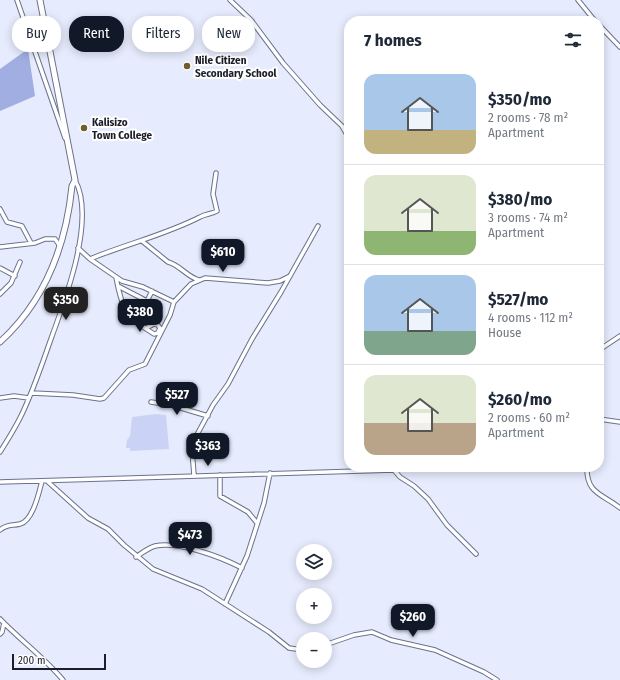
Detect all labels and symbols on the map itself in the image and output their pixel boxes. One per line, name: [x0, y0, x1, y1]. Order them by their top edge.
place label: Nile Citizen Secondary School: [195, 54, 278, 80]
marker: Nile Citizen Secondary School: [182, 61, 192, 71]
place label: Kalisizo Town College: [92, 116, 152, 142]
marker: Kalisizo Town College: [79, 123, 89, 133]
pin: $610: [199, 239, 247, 273]
pin: $350: [42, 287, 90, 321]
pin: $380: [116, 299, 164, 333]
pin: $527: [153, 382, 201, 416]
pin: $363: [184, 433, 232, 467]
pin: $473: [166, 522, 214, 556]
pin: $260: [389, 604, 437, 638]
scale bar: [12, 652, 106, 671]

